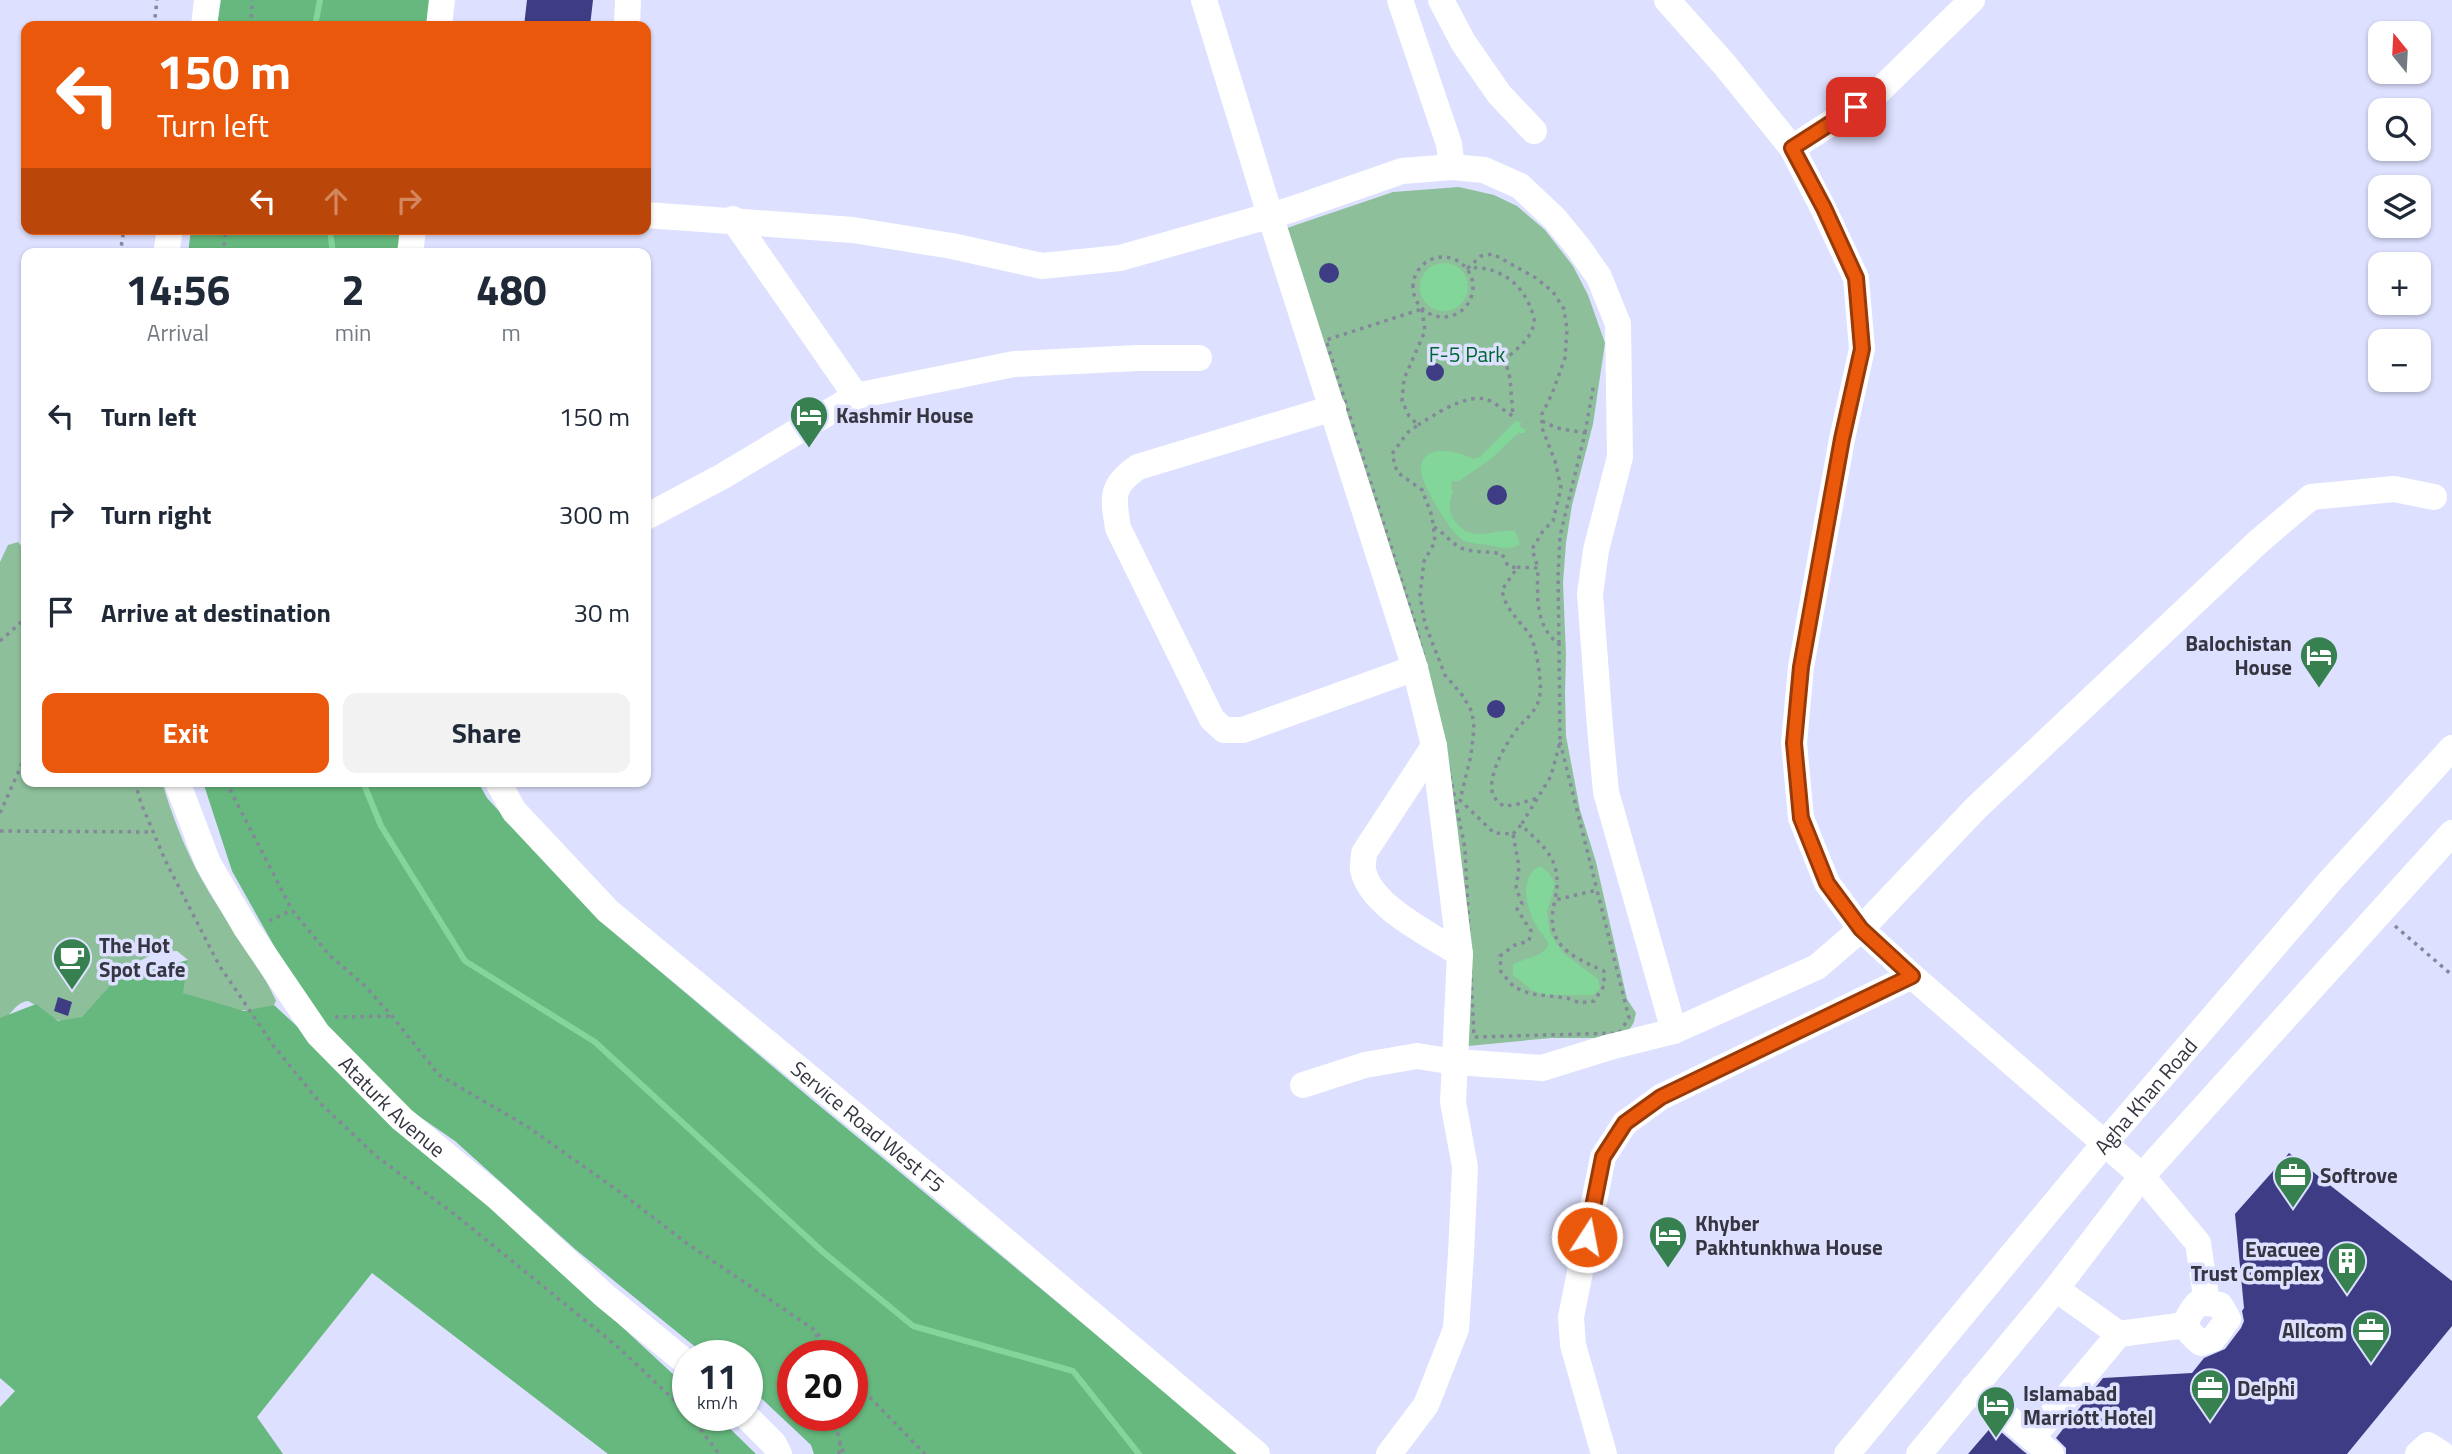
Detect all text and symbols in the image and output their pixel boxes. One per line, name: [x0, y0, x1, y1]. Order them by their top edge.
north arrow: [2368, 21, 2431, 84]
map controls: [2368, 21, 2431, 392]
text: 150 m: [157, 33, 291, 108]
icon: left: [42, 49, 133, 140]
pin: [1826, 77, 1886, 137]
icon: arrive: [1837, 88, 1875, 126]
button: search: [2368, 98, 2431, 161]
text: Turn left: [157, 101, 269, 149]
button: layers: [2368, 175, 2431, 238]
icon: left: [244, 182, 282, 220]
icon: ahead: [317, 182, 355, 220]
icon: right: [390, 182, 428, 220]
button: +: [2368, 252, 2431, 315]
text: 14:56: [125, 257, 230, 321]
text: 2: [341, 257, 365, 321]
text: 480: [476, 257, 546, 321]
text: Arrival: [147, 315, 209, 350]
text: min: [335, 315, 371, 350]
text: m: [502, 315, 521, 350]
button: −: [2368, 329, 2431, 392]
park label: F-5 Park: [1429, 338, 1505, 370]
hotel icon: Kashmir House: [788, 394, 830, 449]
icon: left: [42, 397, 80, 435]
text: Turn left: [101, 397, 196, 436]
text: 150 m: [559, 397, 630, 436]
place label: Kashmir House: [836, 399, 974, 431]
icon: right: [42, 495, 80, 533]
text: Turn right: [101, 495, 212, 534]
text: 300 m: [559, 495, 630, 534]
icon: arrive: [42, 593, 80, 631]
text: Arrive at destination: [101, 593, 331, 632]
text: 30 m: [573, 593, 630, 632]
place label: Balochistan House: [2185, 627, 2292, 683]
hotel icon: Balochistan House: [2298, 634, 2340, 689]
button: Exit: [42, 693, 329, 773]
button: Share: [343, 693, 630, 773]
place label: The Hot Spot Cafe: [99, 929, 186, 985]
cafe icon: The Hot Spot Cafe: [51, 936, 93, 991]
street label: Agha Khan Road: [2086, 1031, 2205, 1161]
street label: Ataturk Avenue: [332, 1048, 453, 1165]
street label: Service Road West F5: [784, 1053, 952, 1200]
office icon: Softrove: [2272, 1154, 2314, 1209]
place label: Softrove: [2320, 1159, 2398, 1191]
position arrow: [1550, 1200, 1624, 1274]
place label: Khyber Pakhtunkhwa House: [1695, 1207, 1883, 1263]
hotel icon: Khyber Pakhtunkhwa House: [1647, 1214, 1689, 1269]
place label: Evacuee Trust Complex: [2191, 1233, 2320, 1289]
building icon: Evacuee Trust Complex: [2326, 1240, 2368, 1295]
office icon: Allcom: [2350, 1309, 2392, 1364]
place label: Allcom: [2282, 1314, 2344, 1346]
speed limit sign: 20: [777, 1340, 868, 1431]
text: 11: [698, 1349, 737, 1403]
office icon: Delphi: [2189, 1367, 2231, 1422]
place label: Delphi: [2237, 1372, 2295, 1404]
place label: Islamabad Marriott Hotel: [2023, 1377, 2153, 1433]
hotel icon: Islamabad Marriott Hotel: [1975, 1384, 2017, 1439]
text: km/h: [697, 1389, 738, 1416]

